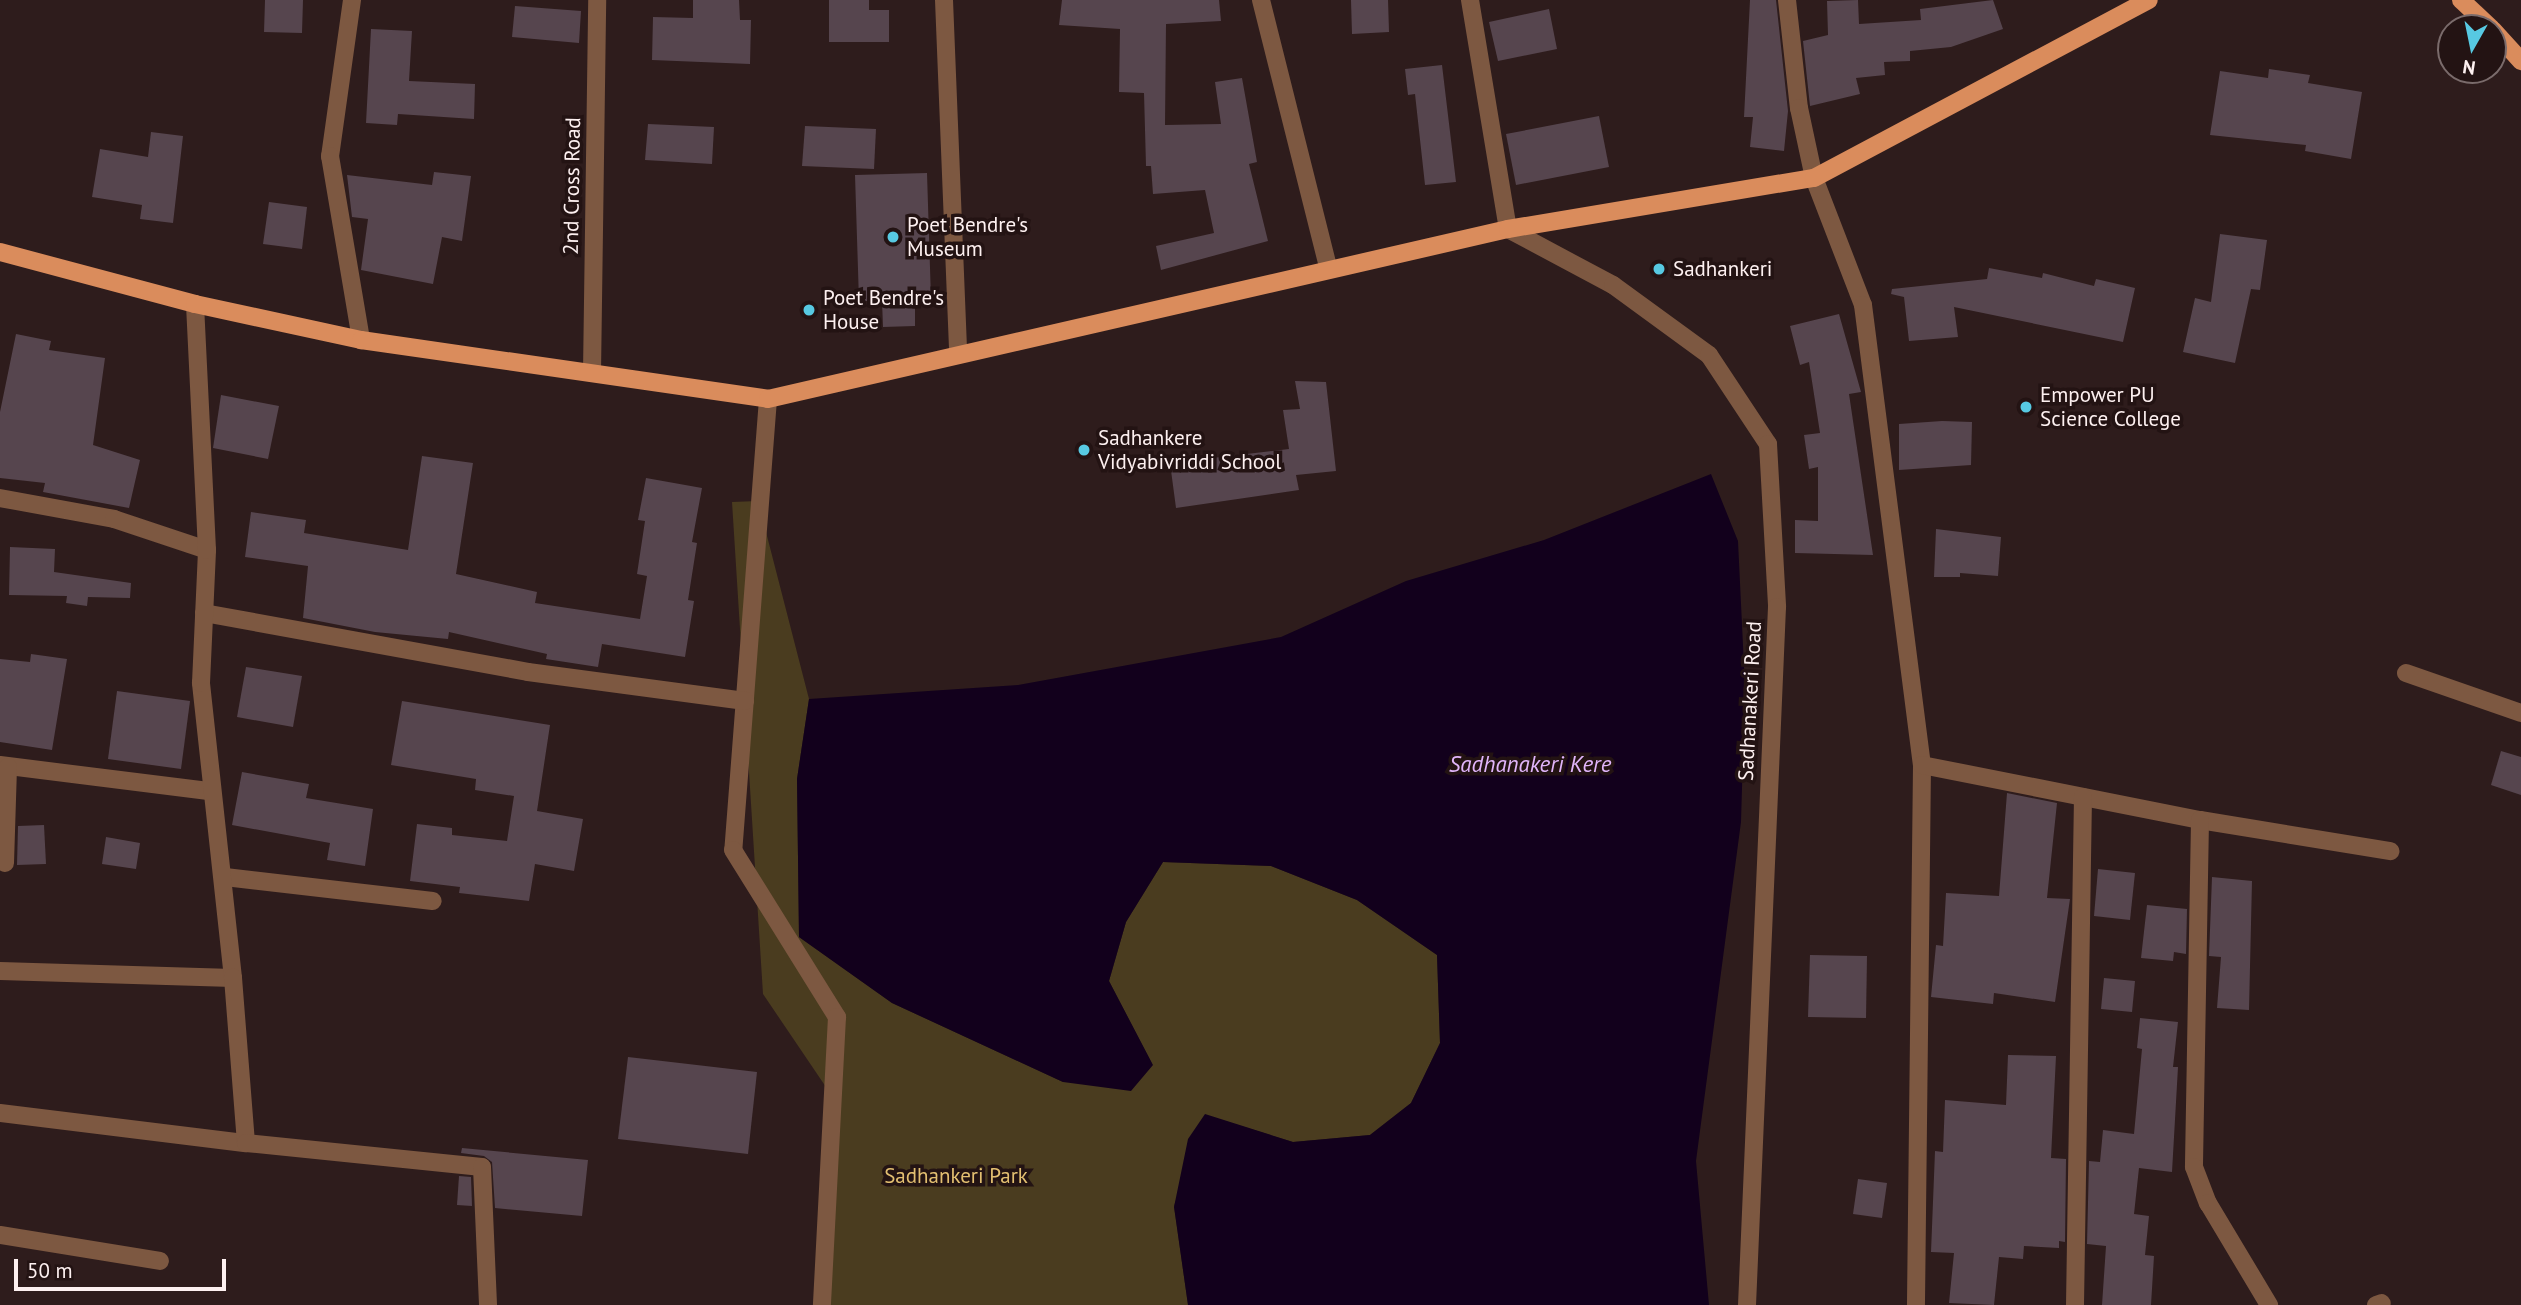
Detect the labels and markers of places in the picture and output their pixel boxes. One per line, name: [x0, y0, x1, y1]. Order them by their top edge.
place label: Poet Bendre's Museum: [907, 212, 1028, 262]
marker: Poet Bendre's Museum: [885, 229, 901, 245]
place label: Sadhankeri: [1673, 256, 1772, 282]
marker: Sadhankeri: [1651, 261, 1667, 277]
place label: Poet Bendre's House: [823, 285, 944, 335]
marker: Poet Bendre's House: [801, 302, 817, 318]
place label: Empower PU Science College: [2040, 382, 2181, 432]
marker: Empower PU Science College: [2018, 399, 2034, 415]
place label: Sadhankere Vidyabivriddi School: [1098, 425, 1281, 475]
marker: Sadhankere Vidyabivriddi School: [1076, 442, 1092, 458]

